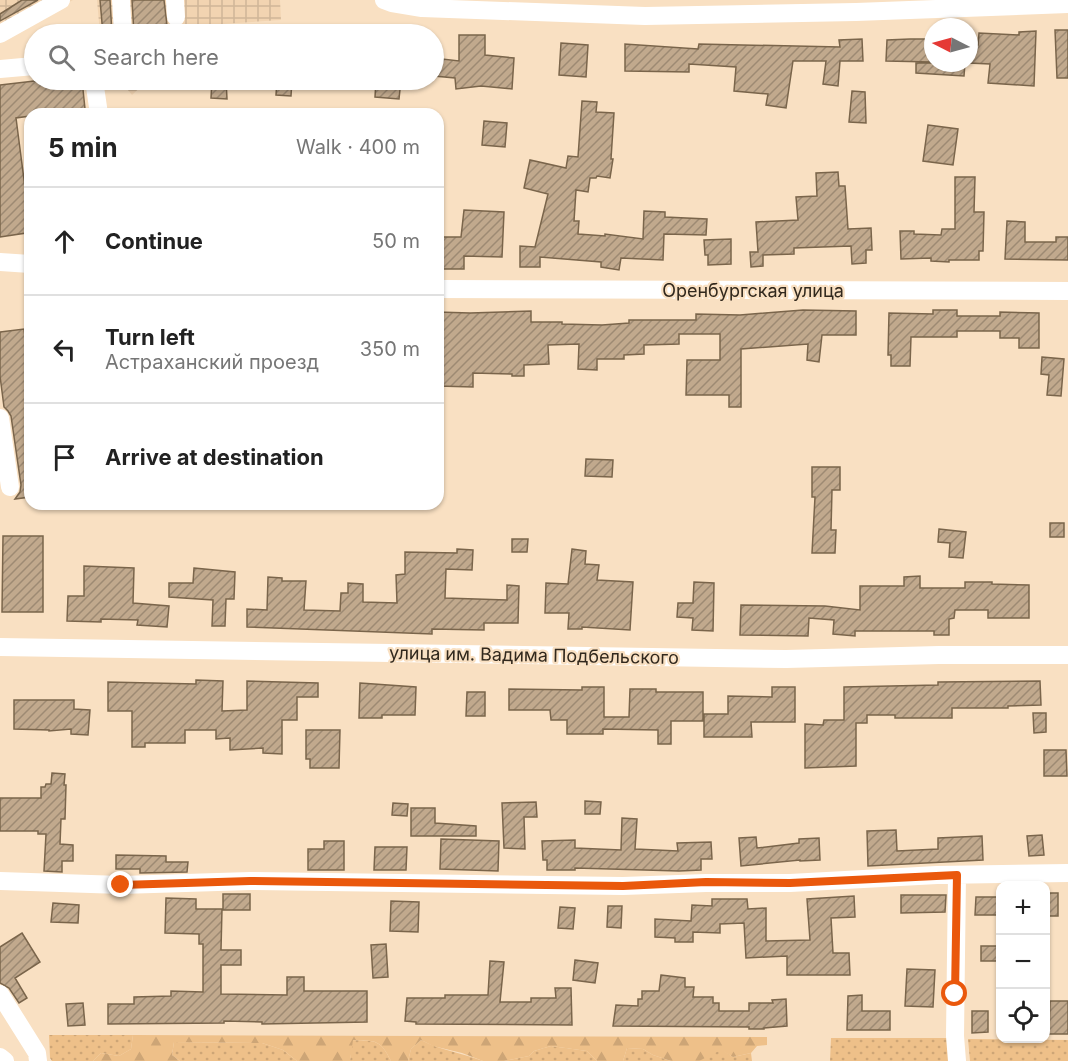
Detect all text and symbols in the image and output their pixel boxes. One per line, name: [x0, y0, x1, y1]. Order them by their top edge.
north arrow: [924, 18, 978, 72]
search box: [24, 24, 444, 90]
icon: search: [45, 41, 78, 74]
text: Search here: [93, 44, 219, 70]
text: 5 min: [48, 132, 118, 163]
text: Walk · 400 m: [296, 135, 420, 159]
icon: ahead: [48, 225, 81, 258]
text: Continue: [105, 228, 203, 254]
text: 50 m: [372, 229, 420, 253]
street label: Оренбургская улица: [662, 280, 844, 301]
text: Turn left: [105, 324, 195, 350]
icon: left: [48, 333, 81, 366]
text: 350 m: [360, 337, 420, 361]
text: Астраханский проезд: [105, 350, 319, 374]
icon: arrive: [48, 441, 81, 474]
text: Arrive at destination: [105, 444, 324, 470]
street label: улица им. Вадима Подбельского: [389, 642, 679, 668]
route end: [107, 871, 133, 897]
map controls: [996, 881, 1050, 1043]
button: +: [996, 881, 1050, 935]
button: −: [996, 935, 1050, 989]
route start: [941, 980, 967, 1006]
button: locate: [996, 989, 1050, 1043]

